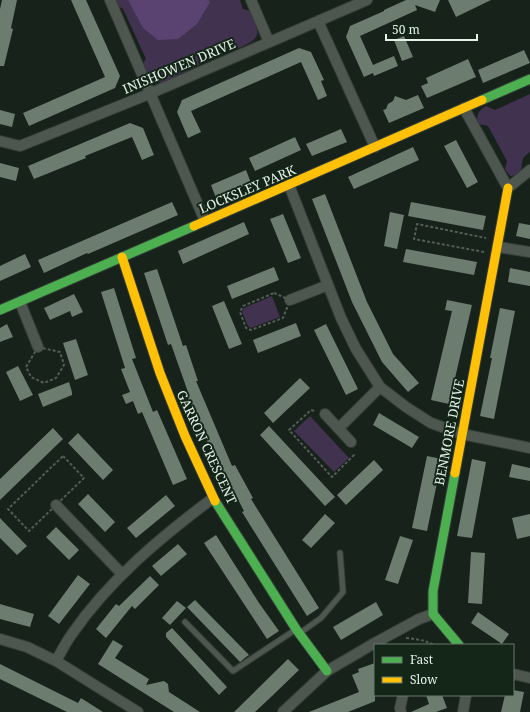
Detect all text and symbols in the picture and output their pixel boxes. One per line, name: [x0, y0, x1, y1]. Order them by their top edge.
scale bar: [386, 16, 477, 42]
text: 50 m: [392, 21, 420, 38]
street label: INISHOWEN DRIVE: [120, 34, 238, 98]
street label: LOCKSLEY PARK: [196, 160, 299, 217]
street label: BENMORE DRIVE: [430, 377, 468, 487]
street label: GARRON CRESCENT: [173, 387, 241, 507]
legend: [374, 644, 514, 696]
text: Fast: [410, 651, 433, 668]
text: Slow: [410, 671, 438, 688]

